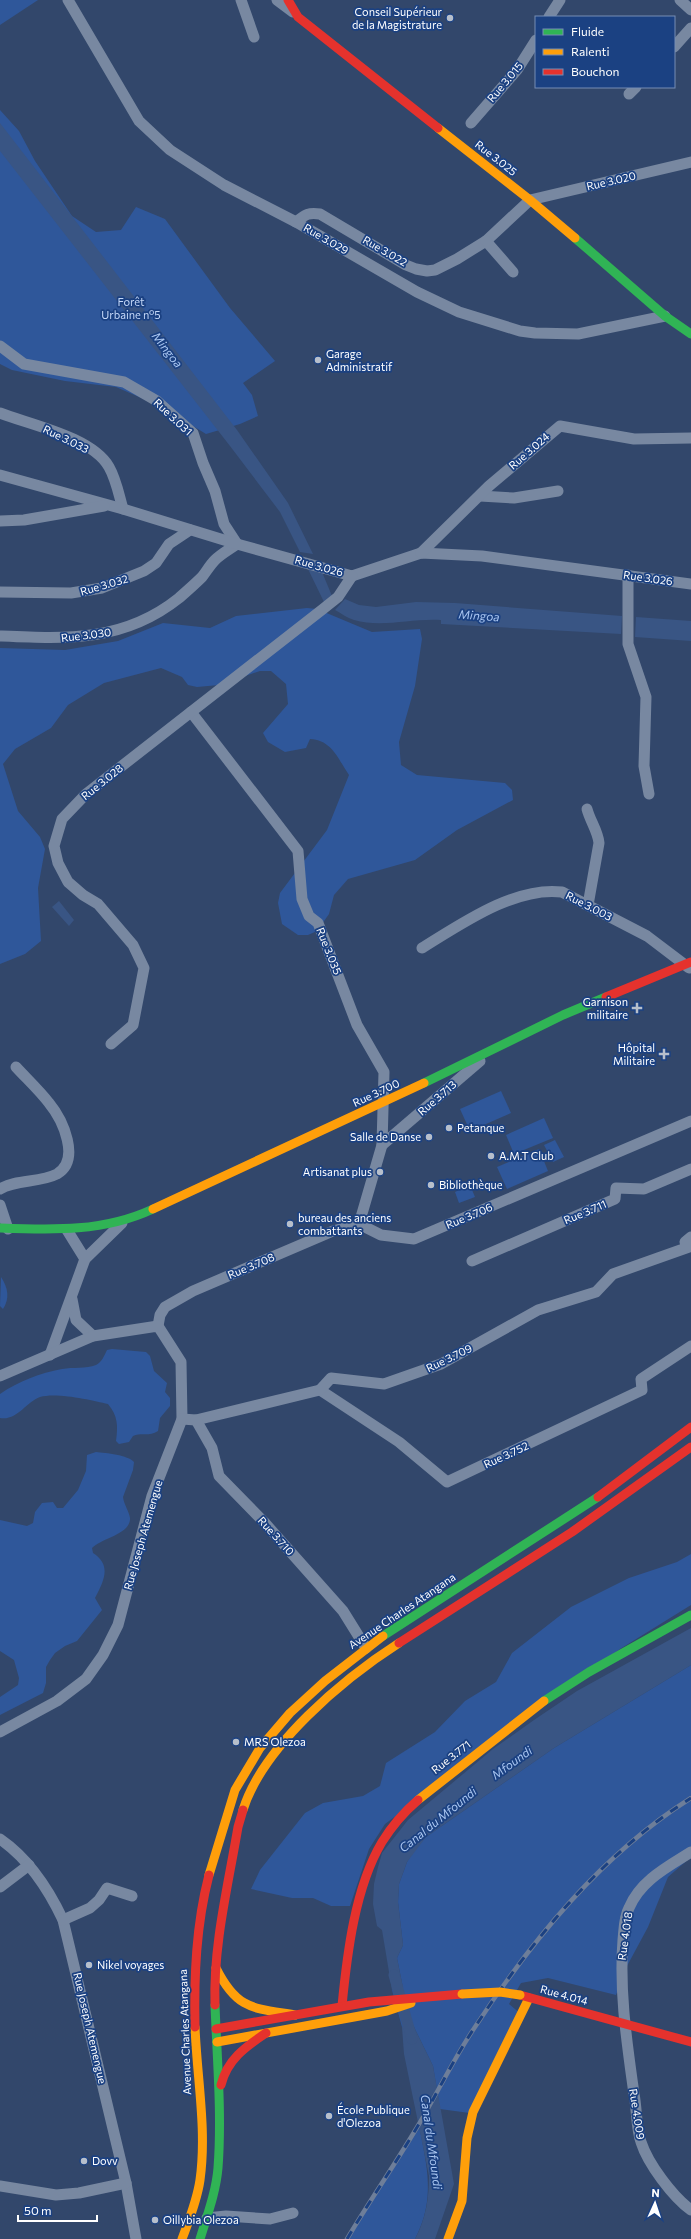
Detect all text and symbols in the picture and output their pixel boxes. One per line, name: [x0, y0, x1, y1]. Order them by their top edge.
place label: Conseil Supérieur de la Magistrature: [352, 5, 443, 31]
marker: Conseil Supérieur de la Magistrature: [445, 13, 455, 23]
legend: [535, 16, 675, 88]
text: Fluide: [571, 24, 604, 38]
text: Ralenti: [571, 44, 610, 58]
street label: Rue 3.015: [484, 59, 525, 104]
text: Bouchon: [571, 64, 619, 78]
street label: Rue 3.025: [473, 137, 520, 178]
street label: Rue 3.020: [585, 169, 637, 192]
street label: Rue 3.029: [301, 221, 351, 257]
street label: Rue 3.022: [361, 233, 410, 268]
park label: Forêt Urbaine n°5: [101, 295, 161, 321]
water label: Mingoa: [150, 329, 186, 370]
place label: Garage Administratif: [326, 347, 393, 373]
marker: Garage Administratif: [313, 355, 323, 365]
street label: Rue 3.031: [151, 396, 195, 438]
street label: Rue 3.033: [41, 422, 91, 455]
street label: Rue 3.024: [506, 429, 552, 472]
street label: Rue 3.026: [293, 552, 345, 579]
street label: Rue 3.026: [623, 568, 674, 587]
street label: Rue 3.032: [78, 571, 129, 598]
water label: Mingoa: [458, 607, 500, 623]
street label: Rue 3.030: [60, 625, 112, 644]
street label: Rue 3.028: [78, 761, 125, 802]
street label: Rue 3.003: [564, 888, 615, 923]
street label: Rue 3.035: [314, 925, 345, 976]
place label: Garnison militaire: [583, 995, 628, 1021]
marker: Garnison militaire: [631, 1002, 643, 1014]
place label: Hôpital Militaire: [613, 1041, 655, 1067]
marker: Hôpital Militaire: [658, 1048, 670, 1060]
street label: Rue 3.700: [350, 1076, 401, 1109]
street label: Rue 3.713: [415, 1077, 459, 1118]
place label: Petanque: [457, 1121, 505, 1134]
marker: Petanque: [444, 1123, 454, 1133]
place label: Salle de Danse: [350, 1130, 421, 1143]
marker: Salle de Danse: [424, 1132, 434, 1142]
place label: A.M.T Club: [499, 1149, 554, 1162]
marker: A.M.T Club: [486, 1151, 496, 1161]
place label: Artisanat plus: [303, 1165, 372, 1178]
marker: Artisanat plus: [375, 1167, 385, 1177]
place label: Bibliothèque: [439, 1178, 503, 1191]
marker: Bibliothèque: [426, 1180, 436, 1190]
street label: Rue 3.711: [561, 1197, 608, 1226]
street label: Rue 3.706: [443, 1200, 494, 1231]
place label: bureau des anciens combattants: [298, 1211, 391, 1237]
marker: bureau des anciens combattants: [285, 1219, 295, 1229]
street label: Rue 3.708: [225, 1250, 276, 1281]
street label: Rue 3.709: [424, 1341, 474, 1374]
street label: Rue 3.752: [481, 1438, 530, 1471]
street label: Rue Joseph Atemengue: [121, 1478, 165, 1592]
street label: Rue 3.710: [256, 1514, 297, 1558]
street label: Avenue Charles Atangana: [346, 1570, 458, 1651]
place label: MRS Olezoa: [244, 1735, 306, 1748]
marker: MRS Olezoa: [231, 1737, 241, 1747]
street label: Rue 3.771: [428, 1737, 473, 1776]
water label: Mfoundi: [489, 1742, 535, 1782]
water label: Canal du Mfoundi: [396, 1783, 480, 1855]
street label: Rue 4.018: [615, 1911, 634, 1961]
place label: Nikel voyages: [97, 1958, 164, 1971]
marker: Nikel voyages: [84, 1960, 94, 1970]
street label: Avenue Charles Atangana: [176, 1969, 193, 2095]
street label: Rue Joseph Atemengue: [70, 1971, 110, 2085]
street label: Rue 4.014: [539, 1982, 590, 2007]
street label: Rue 4.009: [627, 2088, 648, 2141]
water label: Canal du Mfoundi: [418, 2094, 446, 2191]
place label: École Publique d'Olezoa: [337, 2102, 410, 2129]
marker: École Publique d'Olezoa: [324, 2111, 334, 2121]
place label: Dovv: [92, 2154, 118, 2167]
marker: Dovv: [79, 2156, 89, 2166]
north arrow: [635, 2183, 675, 2223]
text: N: [651, 2186, 660, 2199]
scale bar: [18, 2197, 97, 2223]
text: 50 m: [24, 2203, 52, 2217]
place label: Oillybia Olezoa: [163, 2213, 239, 2226]
marker: Oillybia Olezoa: [150, 2215, 160, 2225]

